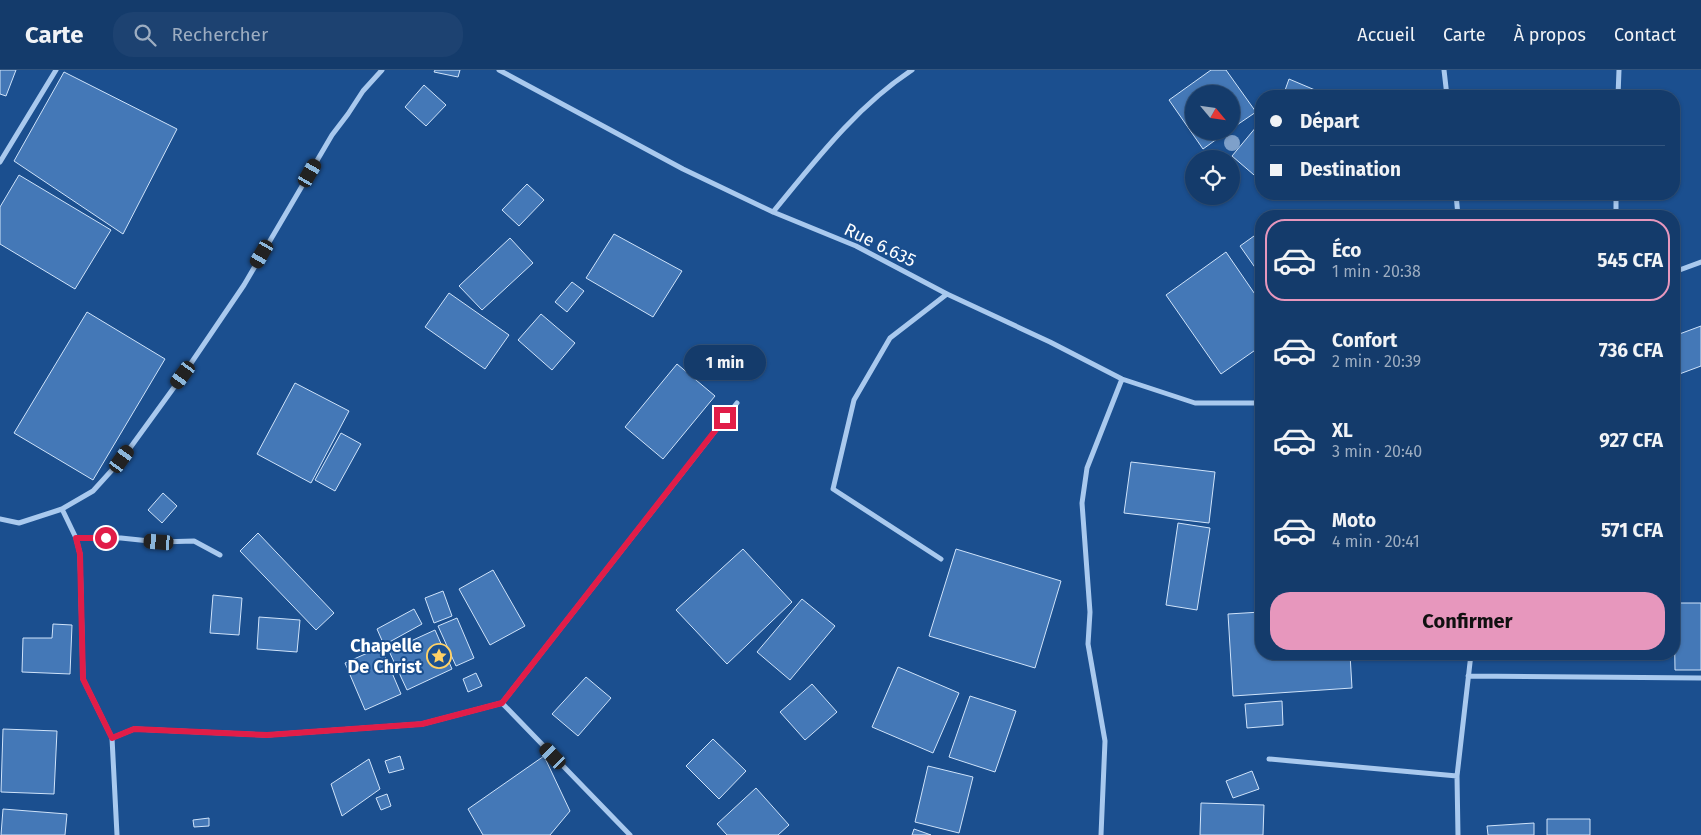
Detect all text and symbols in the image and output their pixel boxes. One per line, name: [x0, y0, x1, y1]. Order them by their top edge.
search box: [113, 12, 463, 57]
text: Carte: [25, 21, 83, 49]
icon: search: [131, 21, 159, 49]
text: Rechercher: [171, 23, 268, 46]
text: Accueil: [1357, 24, 1415, 46]
text: Carte: [1443, 24, 1486, 46]
text: À propos: [1514, 24, 1586, 46]
text: Contact: [1614, 24, 1676, 46]
north arrow: [1185, 85, 1240, 140]
map controls: [1185, 85, 1240, 205]
text: Départ: [1300, 110, 1359, 133]
button: locate: [1185, 150, 1240, 205]
car: [296, 156, 323, 190]
text: Destination: [1300, 158, 1401, 181]
street label: Rue 6.635: [841, 218, 919, 272]
car: [248, 237, 275, 271]
icon: car: [1272, 238, 1317, 283]
text: Éco: [1332, 239, 1361, 262]
text: 545 CFA: [1597, 249, 1663, 272]
text: 1 min · 20:38: [1332, 262, 1421, 281]
icon: car: [1272, 328, 1317, 373]
text: Confort: [1332, 329, 1397, 352]
text: 736 CFA: [1599, 339, 1663, 362]
callout: 1 min: [684, 346, 766, 380]
text: 2 min · 20:39: [1332, 352, 1421, 371]
text: 1 min: [706, 353, 744, 372]
car: [168, 358, 197, 392]
route end: [714, 407, 736, 429]
icon: car: [1272, 418, 1317, 463]
text: XL: [1332, 419, 1353, 442]
text: 927 CFA: [1599, 429, 1663, 452]
car: [107, 442, 136, 476]
text: 3 min · 20:40: [1332, 442, 1422, 461]
icon: car: [1272, 508, 1317, 553]
text: Moto: [1332, 509, 1376, 532]
text: 571 CFA: [1601, 519, 1663, 542]
route start: [95, 527, 117, 549]
text: 4 min · 20:41: [1332, 532, 1420, 551]
car: [143, 533, 174, 551]
button: Confirmer: [1270, 592, 1665, 650]
place label: Chapelle De Christ: [348, 635, 423, 678]
place icon: Chapelle De Christ: [426, 643, 452, 669]
car: [537, 740, 568, 772]

